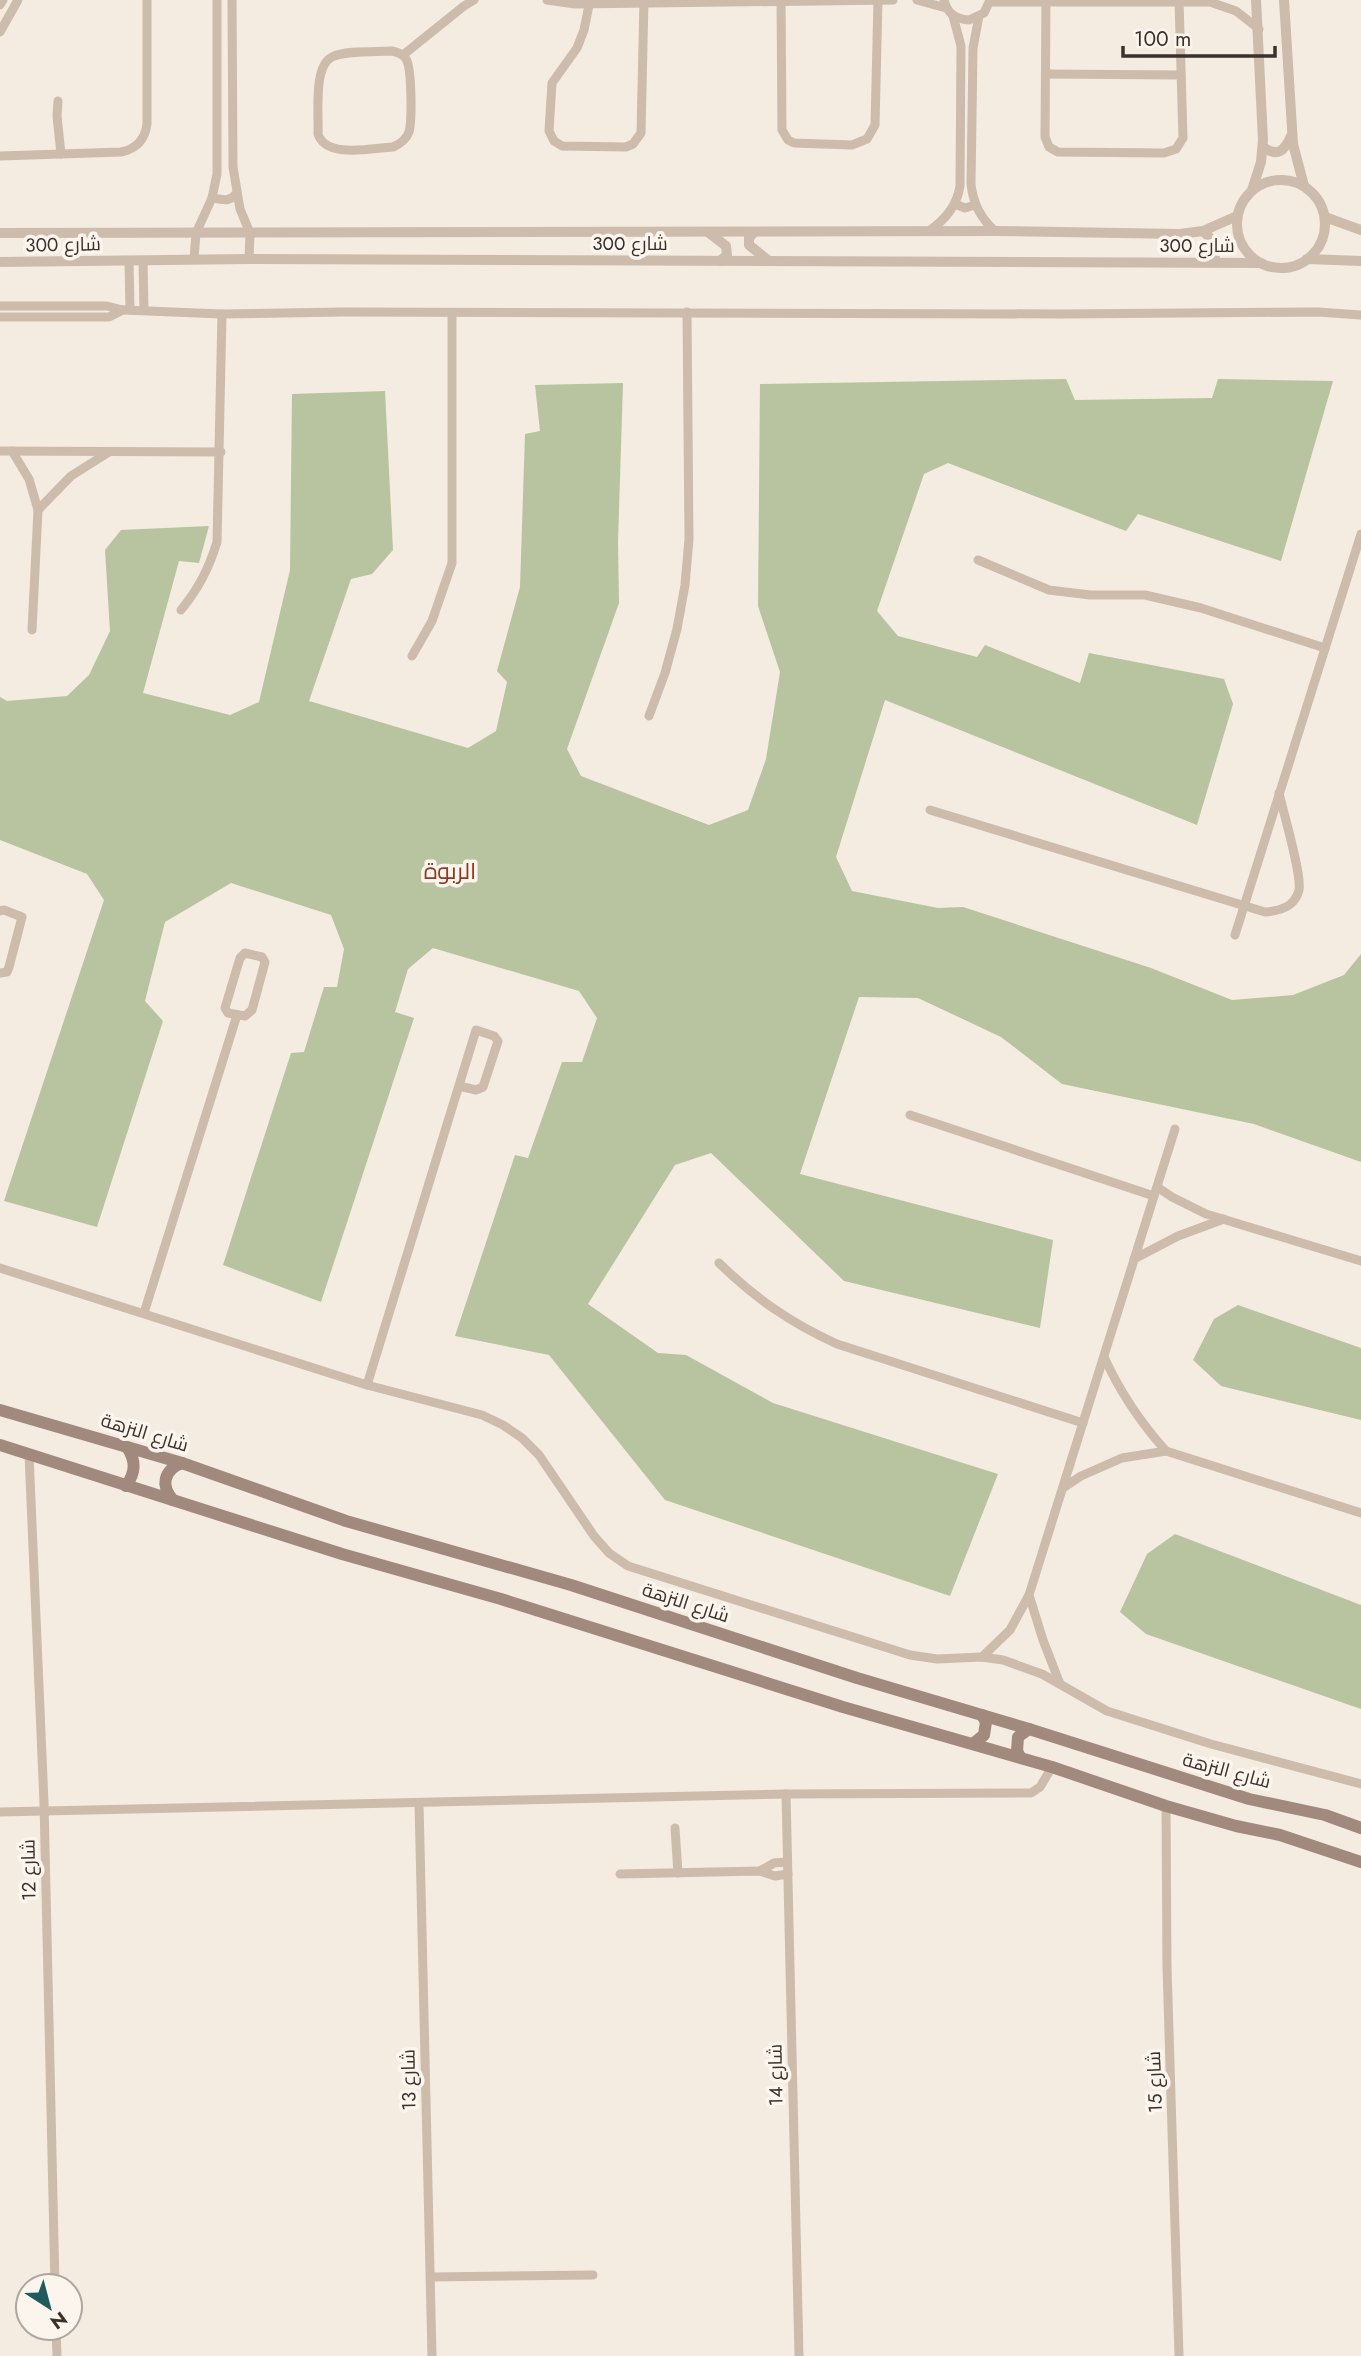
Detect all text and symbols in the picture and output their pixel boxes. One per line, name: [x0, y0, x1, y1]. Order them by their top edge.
scale bar: [1123, 14, 1275, 58]
text: 100 m: [1134, 24, 1191, 54]
street label: شارع 300: [25, 230, 101, 259]
street label: شارع 300: [592, 230, 668, 257]
street label: شارع 300: [1159, 232, 1235, 259]
district label: الربوة: [424, 854, 476, 888]
street label: شارع النزهة: [98, 1406, 192, 1459]
street label: شارع النزهة: [639, 1576, 733, 1629]
street label: شارع النزهة: [1180, 1746, 1274, 1795]
street label: شارع 12: [14, 1839, 43, 1901]
street label: شارع 14: [761, 2044, 790, 2106]
street label: شارع 13: [394, 2049, 423, 2111]
street label: شارع 15: [1140, 2051, 1169, 2113]
north arrow: [14, 2272, 84, 2342]
text: N: [45, 2305, 73, 2336]

